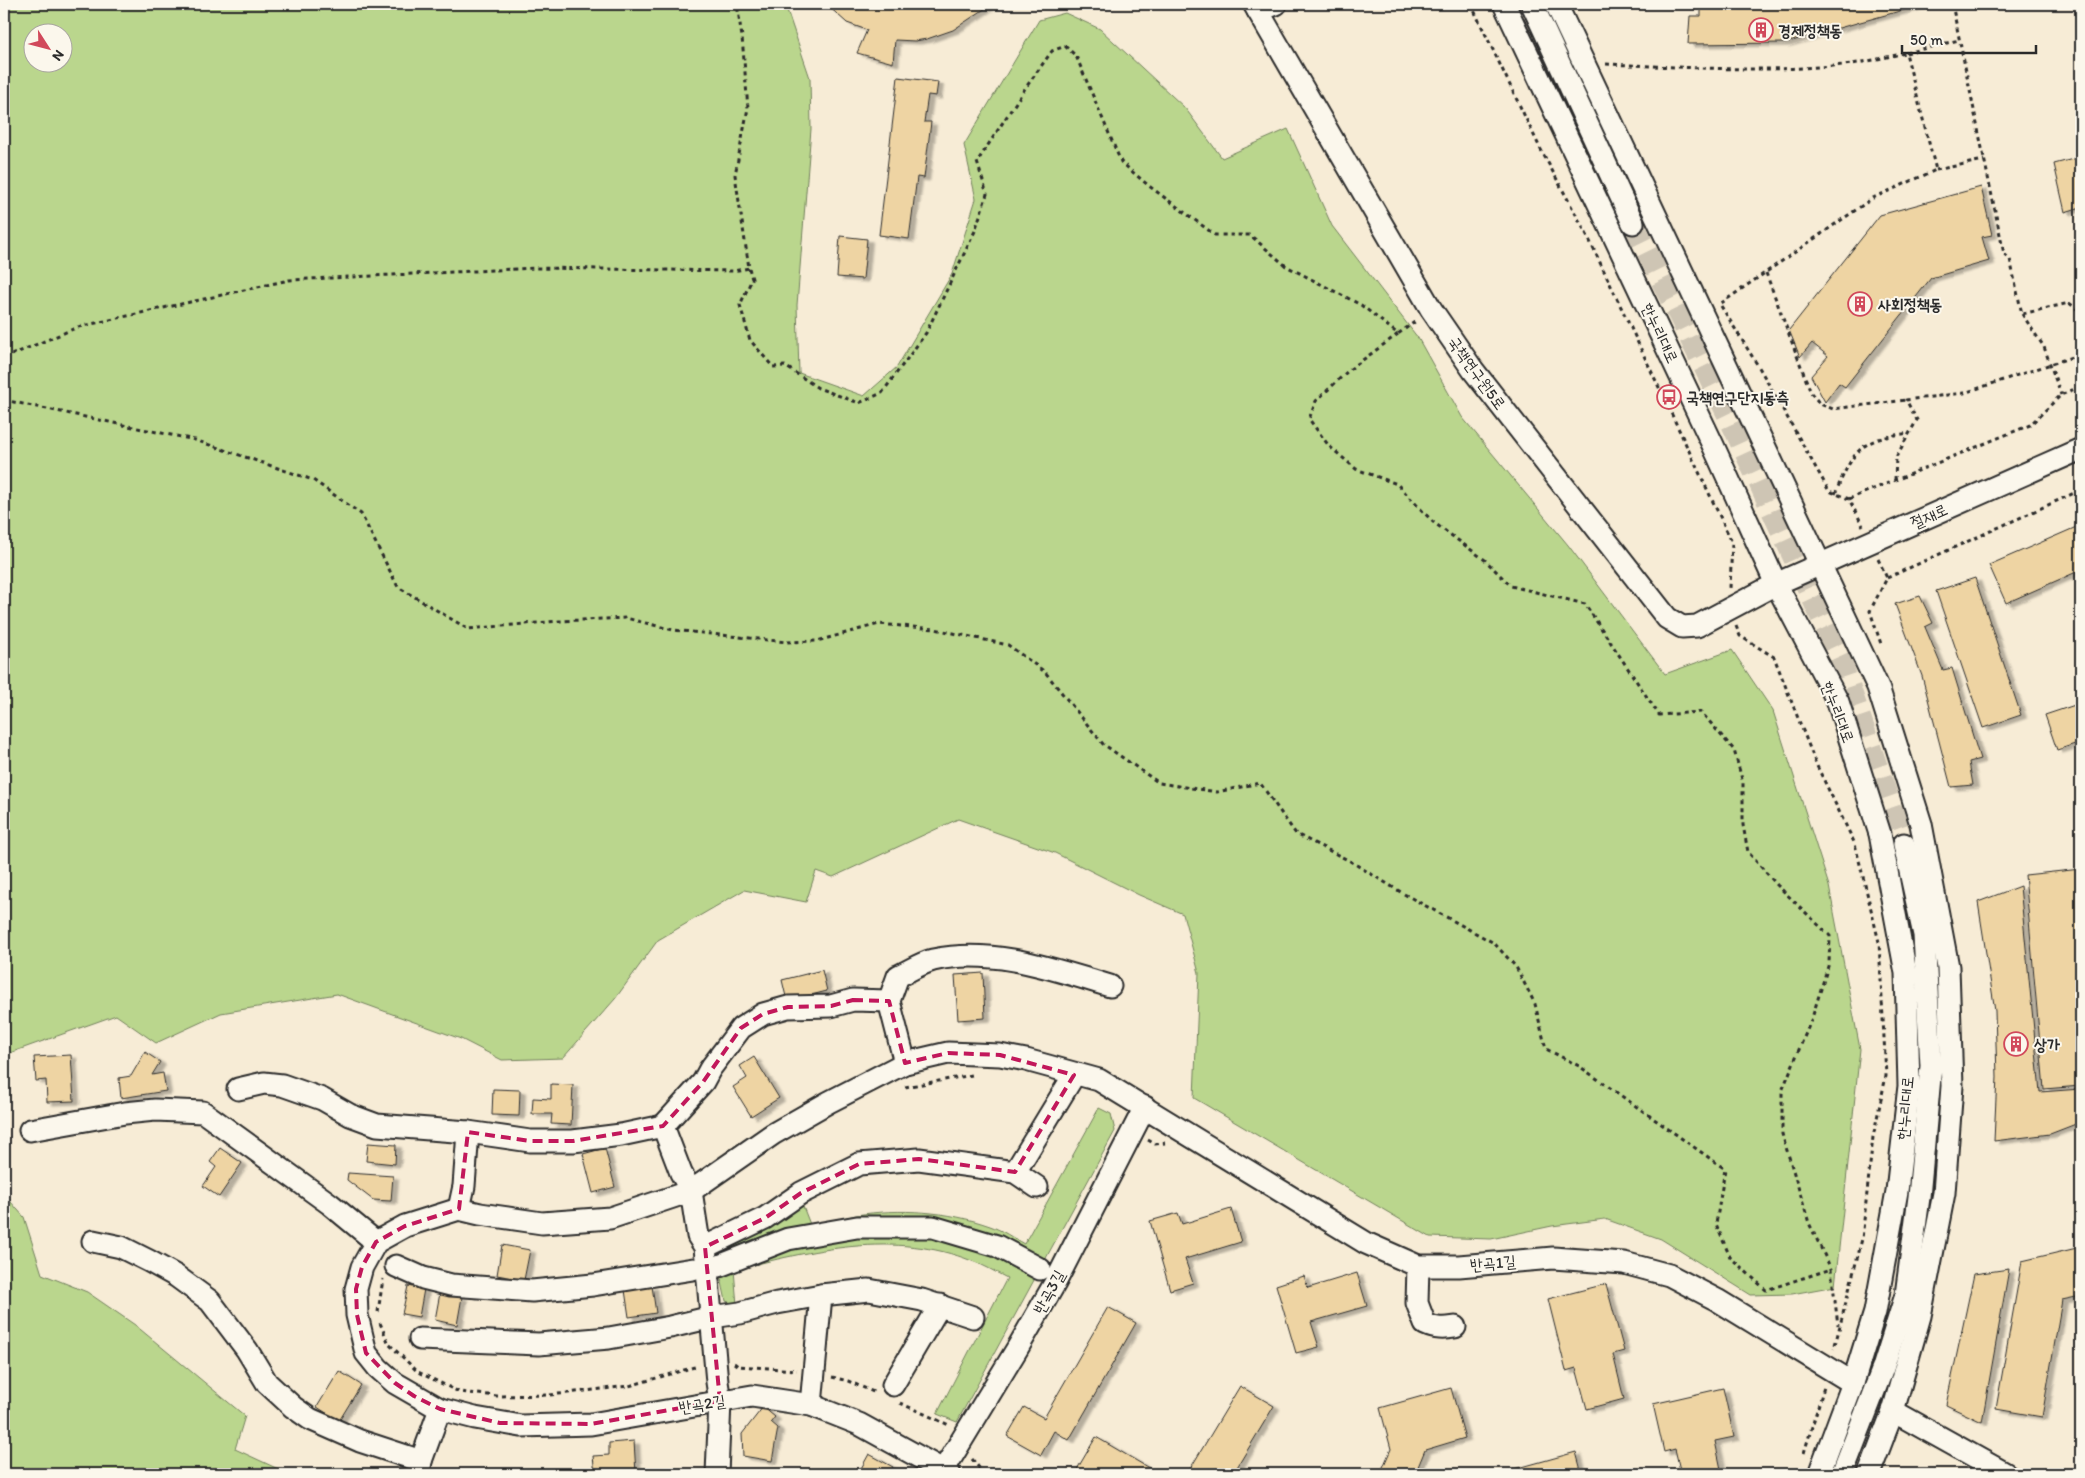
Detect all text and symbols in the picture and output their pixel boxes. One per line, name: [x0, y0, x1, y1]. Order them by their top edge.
building icon: 경제정책동: [1748, 17, 1774, 43]
place label: 경제정책동: [1778, 21, 1843, 40]
north arrow: [22, 22, 72, 72]
scale bar: [1902, 22, 2036, 54]
text: 50 m: [1910, 31, 1943, 49]
text: N: [48, 47, 68, 64]
building icon: 사회정책동: [1847, 291, 1873, 317]
place label: 사회정책동: [1877, 295, 1943, 314]
street label: 한누리대로: [1638, 300, 1682, 366]
street label: 국책연구원5로: [1444, 333, 1510, 413]
bus stop icon: 국책연구단지동측: [1656, 384, 1682, 410]
place label: 국책연구단지동측: [1686, 388, 1789, 407]
street label: 절재로: [1907, 499, 1951, 533]
street label: 한누리대로: [1818, 679, 1858, 745]
building icon: 상가: [2003, 1031, 2029, 1057]
place label: 상가: [2034, 1035, 2060, 1054]
street label: 한누리대로: [1893, 1075, 1917, 1141]
street label: 반곡1길: [1469, 1252, 1517, 1274]
street label: 반곡3길: [1029, 1267, 1069, 1317]
street label: 반곡2길: [677, 1391, 727, 1417]

